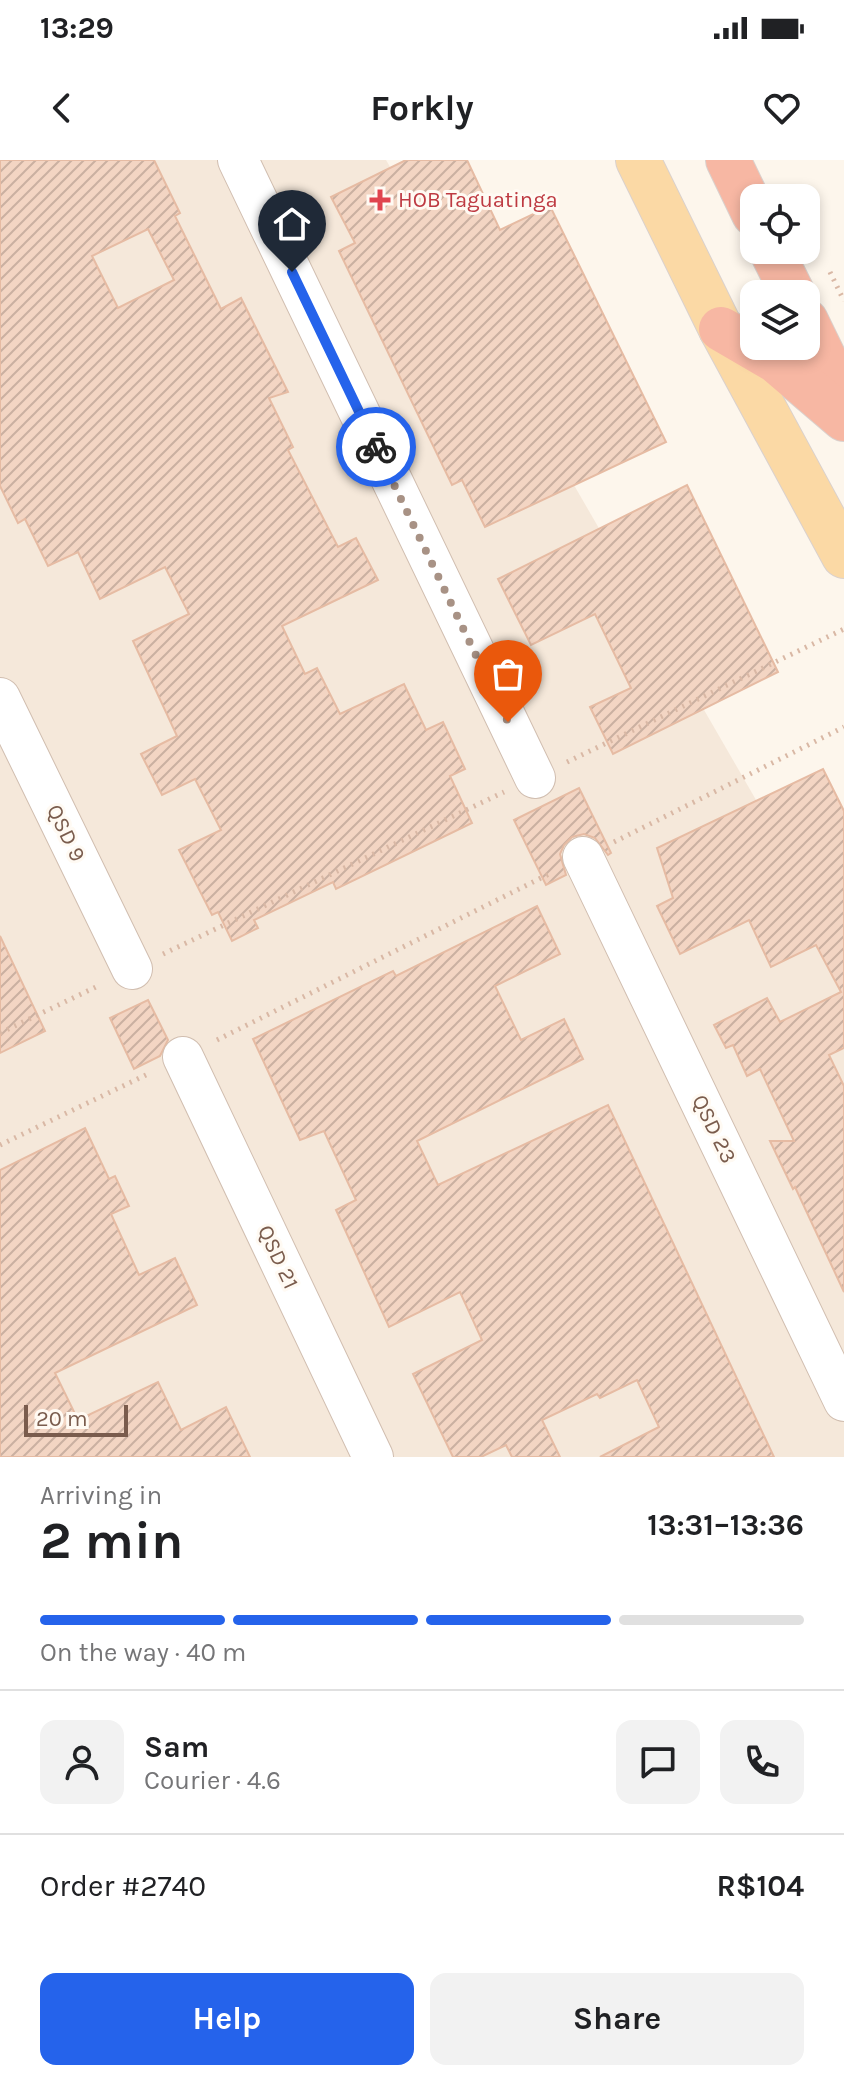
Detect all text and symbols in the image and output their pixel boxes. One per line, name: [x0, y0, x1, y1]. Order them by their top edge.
text: 13:29: [40, 10, 114, 46]
icon: back: [40, 86, 84, 130]
icon: heart: [760, 86, 804, 130]
text: Forkly: [370, 87, 474, 129]
map controls: [740, 184, 820, 360]
button: locate: [740, 184, 820, 264]
place label: HOB Taguatinga: [398, 187, 558, 213]
marker: HOB Taguatinga: [369, 189, 391, 211]
pin: [258, 190, 326, 272]
icon: home: [270, 202, 314, 246]
button: layers: [740, 280, 820, 360]
courier: [336, 407, 416, 487]
icon: bike: [354, 425, 398, 469]
pin: [474, 640, 542, 722]
icon: bag: [486, 652, 530, 696]
street label: QSD 9: [41, 800, 91, 866]
street label: QSD 23: [686, 1090, 742, 1168]
street label: QSD 21: [252, 1221, 304, 1293]
scale bar: [24, 1401, 128, 1437]
text: 20 m: [36, 1406, 88, 1432]
text: Arriving in: [40, 1480, 162, 1511]
text: 13:31–13:36: [647, 1507, 804, 1543]
text: 2 min: [40, 1510, 183, 1571]
text: On the way · 40 m: [40, 1637, 246, 1668]
button: person: [40, 1720, 124, 1804]
button: chat: [616, 1720, 700, 1804]
button: phone: [720, 1720, 804, 1804]
text: Sam: [144, 1729, 209, 1765]
text: Courier · 4.6: [144, 1765, 281, 1796]
text: Order #2740: [40, 1868, 206, 1904]
text: R$104: [717, 1868, 804, 1904]
button: Help: [40, 1973, 414, 2065]
button: Share: [430, 1973, 804, 2065]

